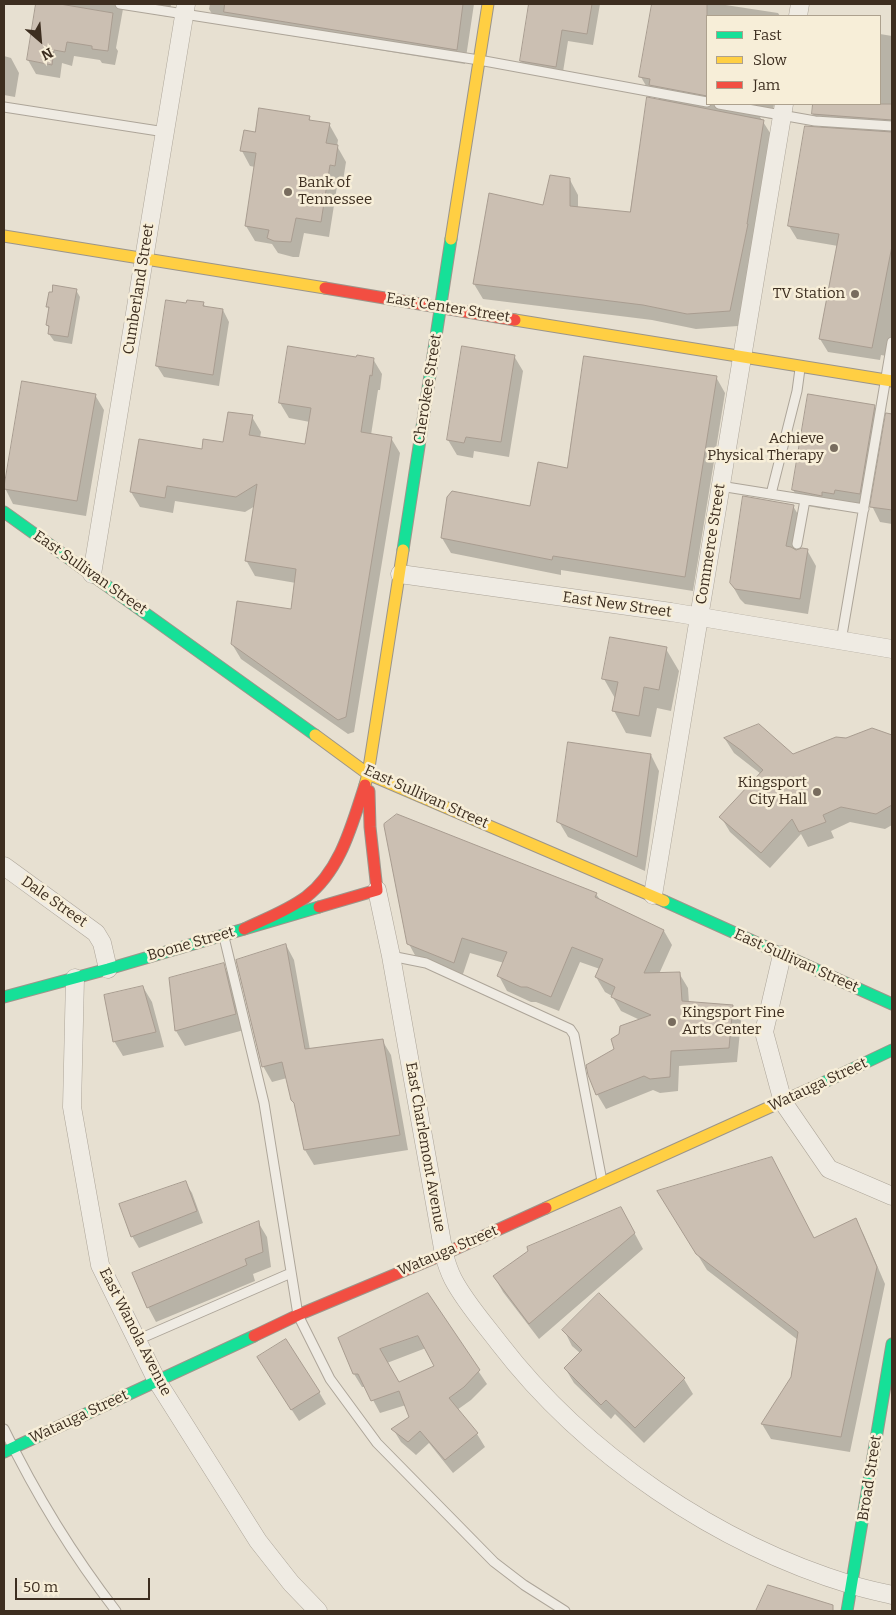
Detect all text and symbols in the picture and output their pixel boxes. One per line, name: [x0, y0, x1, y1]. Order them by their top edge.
north arrow: [15, 15, 65, 65]
legend: [706, 15, 881, 105]
text: Fast: [753, 26, 782, 44]
text: N: [38, 44, 56, 64]
text: Slow: [753, 51, 787, 69]
text: Jam: [753, 76, 780, 94]
place label: Bank of Tennessee: [298, 174, 372, 209]
marker: Bank of Tennessee: [282, 186, 294, 198]
street label: Cumberland Street: [120, 222, 158, 356]
place label: TV Station: [773, 285, 845, 303]
marker: TV Station: [849, 288, 861, 300]
street label: East Center Street: [385, 289, 511, 327]
street label: Cherokee Street: [410, 333, 446, 445]
place label: Achieve Physical Therapy: [707, 430, 824, 465]
marker: Achieve Physical Therapy: [828, 442, 840, 454]
street label: Commerce Street: [693, 482, 729, 606]
street label: East Sullivan Street: [30, 527, 150, 619]
street label: East New Street: [561, 588, 673, 622]
street label: East Sullivan Street: [361, 761, 491, 833]
place label: Kingsport City Hall: [738, 774, 807, 809]
marker: Kingsport City Hall: [811, 786, 823, 798]
street label: Dale Street: [17, 873, 91, 931]
street label: Boone Street: [145, 923, 237, 965]
street label: East Sullivan Street: [731, 925, 861, 997]
place label: Kingsport Fine Arts Center: [682, 1004, 785, 1039]
marker: Kingsport Fine Arts Center: [666, 1016, 678, 1028]
street label: Watauga Street: [766, 1054, 870, 1116]
street label: East Charlemont Avenue: [401, 1061, 449, 1233]
street label: Watauga Street: [395, 1222, 501, 1280]
street label: East Wanola Avenue: [95, 1265, 175, 1399]
street label: Watauga Street: [27, 1386, 131, 1448]
street label: Broad Street: [854, 1434, 886, 1522]
scale bar: [18, 1568, 152, 1600]
text: 50 m: [23, 1578, 58, 1596]

